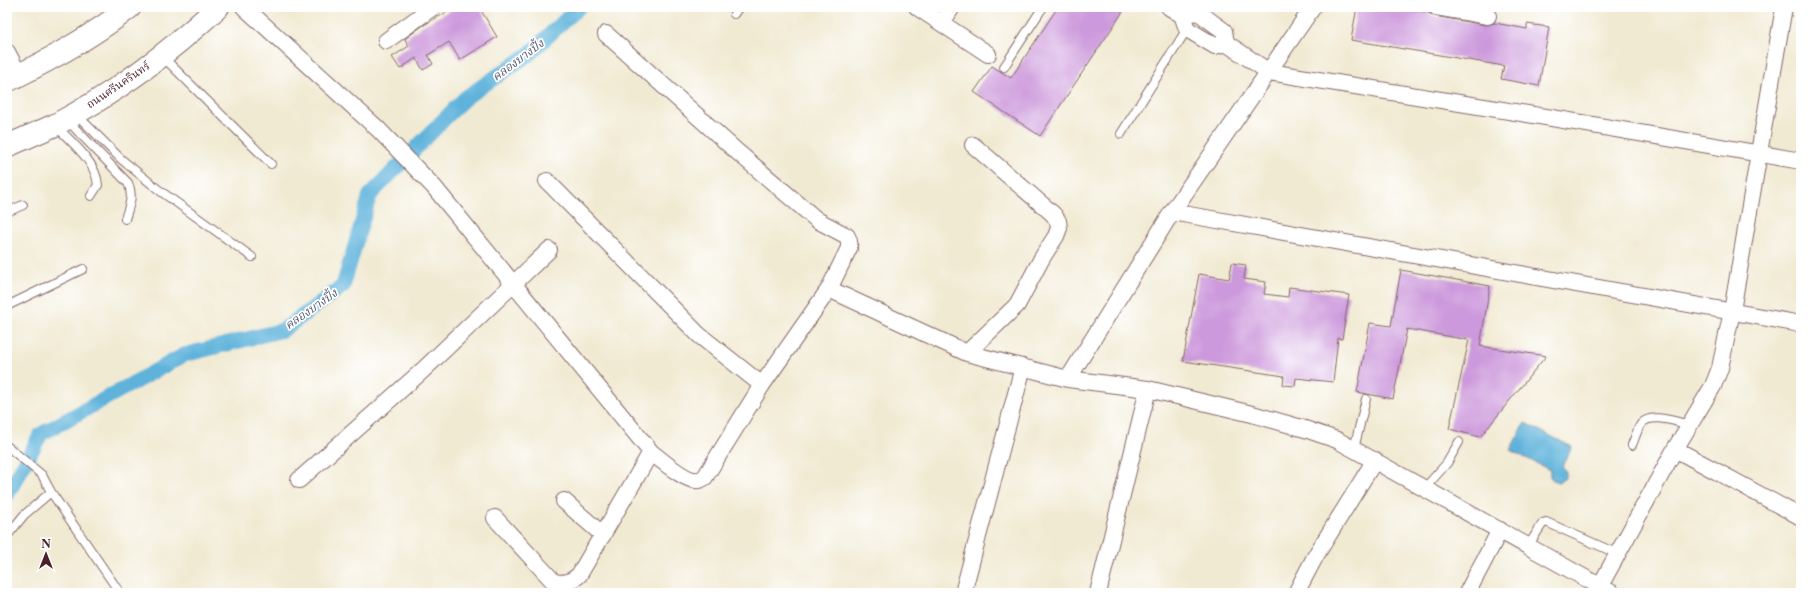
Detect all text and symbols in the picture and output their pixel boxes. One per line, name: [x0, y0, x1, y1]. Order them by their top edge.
water label: คลองบางปิ้ง: [488, 34, 547, 84]
street label: ถนนศรีนครินทร์: [84, 58, 153, 111]
water label: คลองบางปิ้ง: [281, 284, 341, 332]
north arrow: [26, 534, 66, 574]
text: N: [41, 537, 51, 551]

